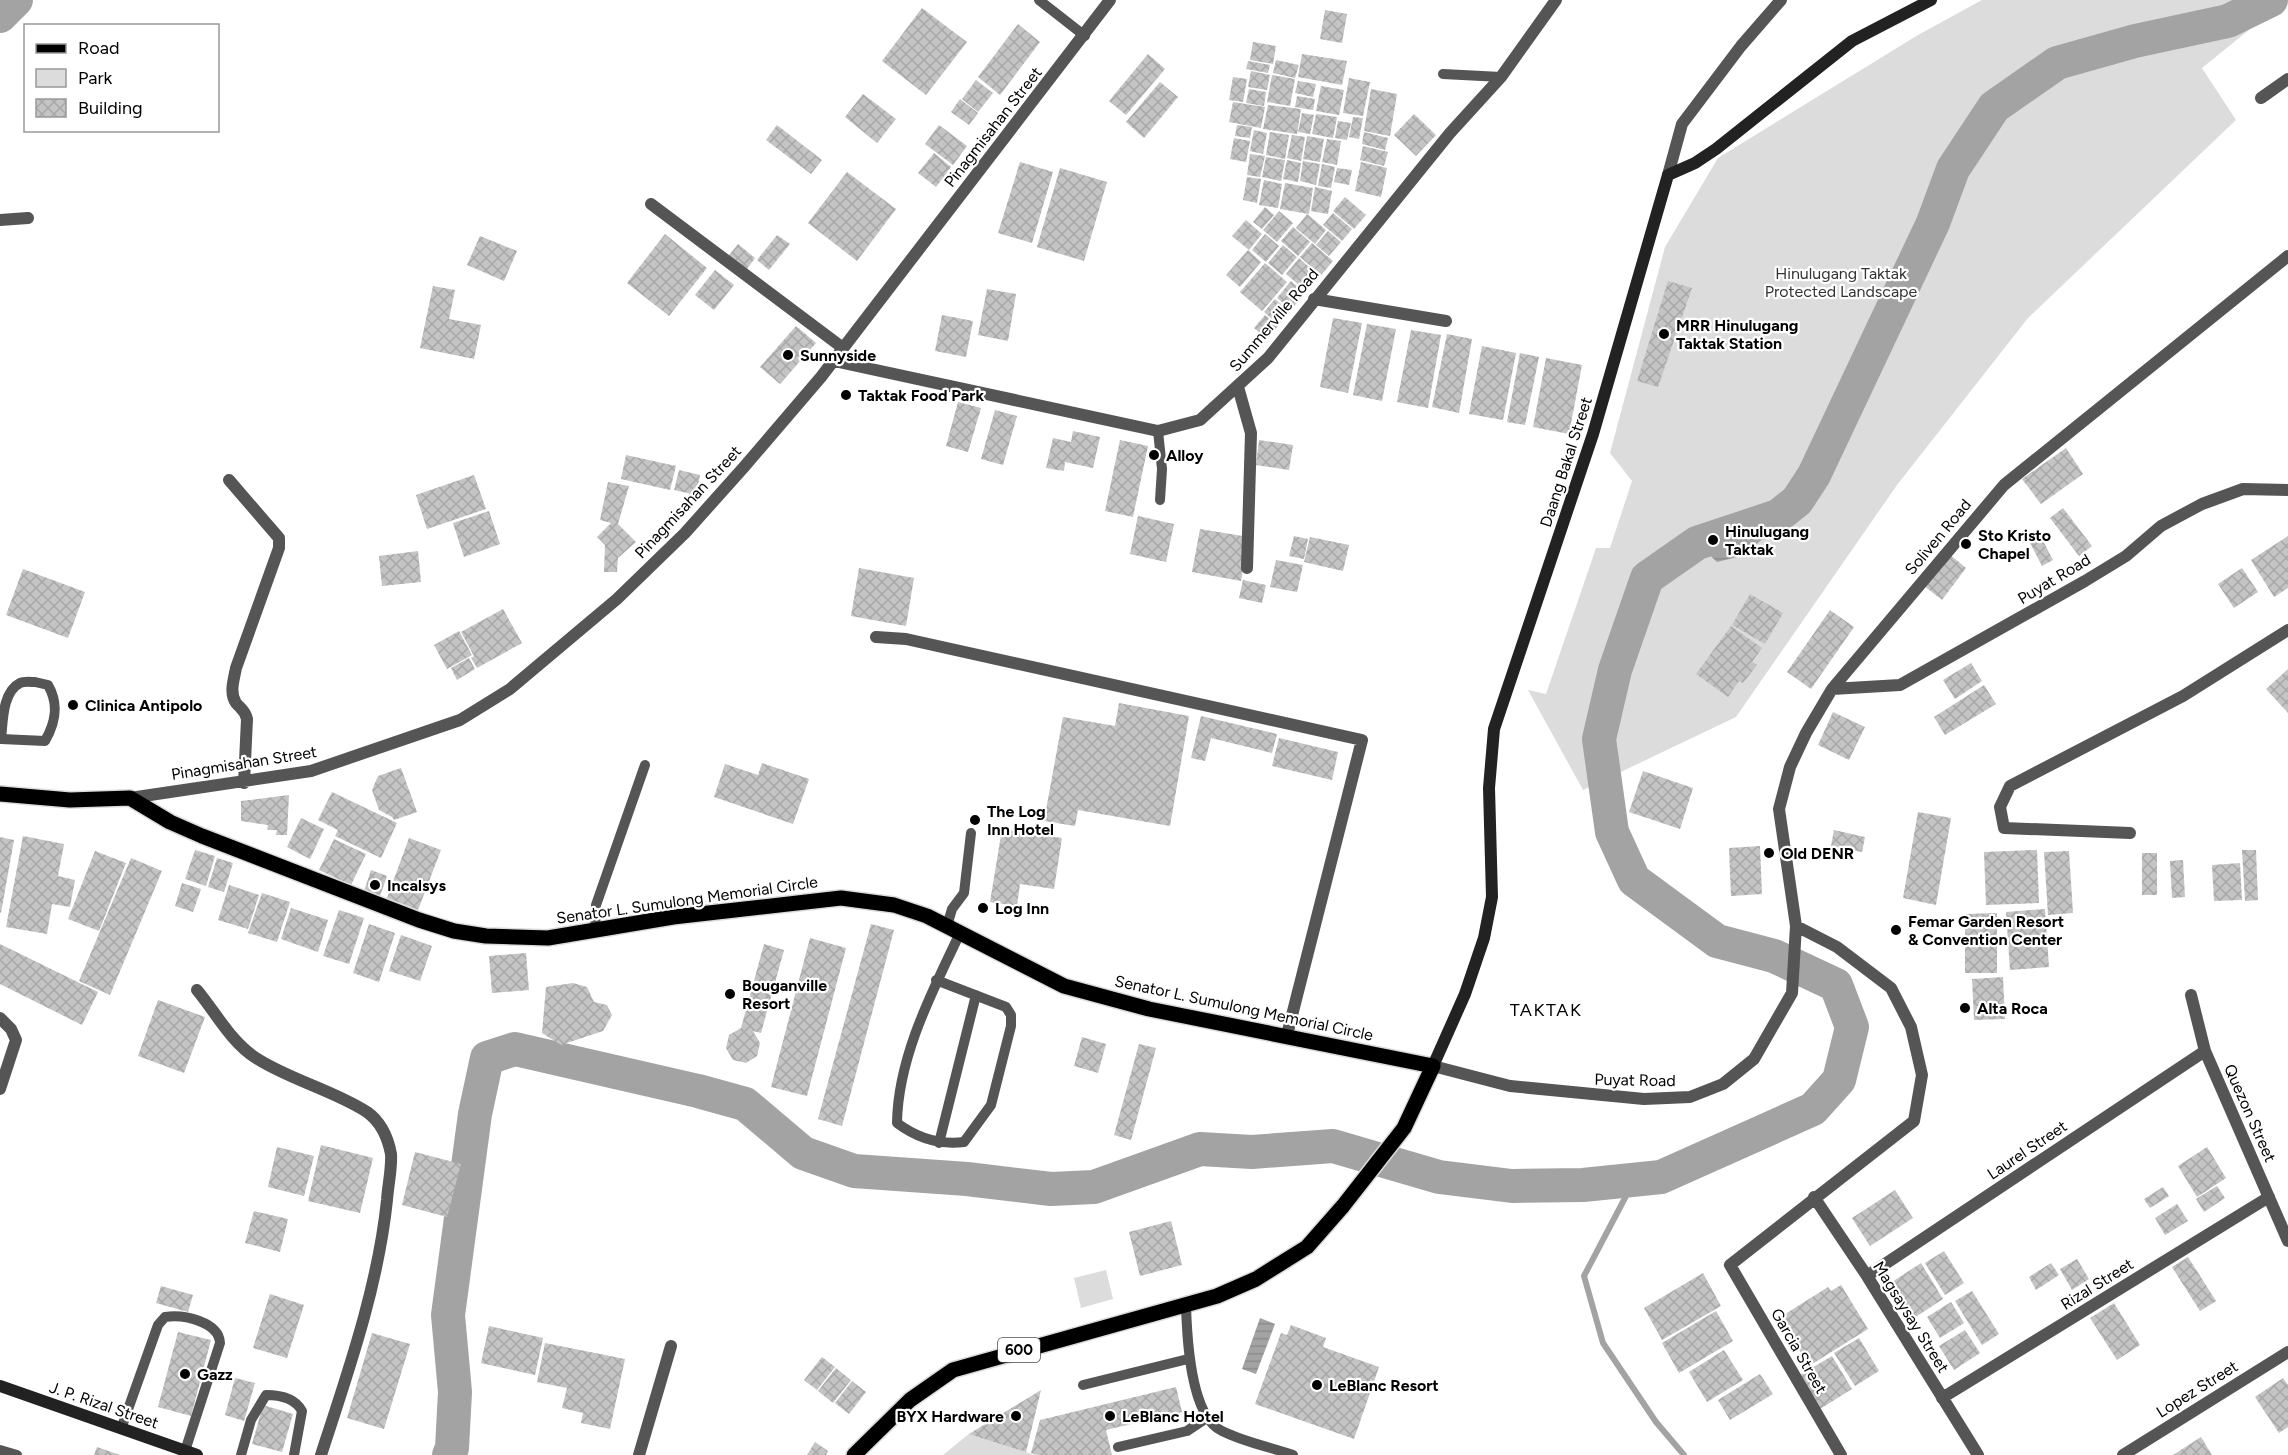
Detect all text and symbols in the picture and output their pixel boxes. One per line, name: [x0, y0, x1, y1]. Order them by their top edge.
legend: [24, 24, 219, 132]
text: Road: [78, 37, 119, 59]
street label: Pinagmisahan Street: [940, 63, 1046, 191]
text: Park: [78, 67, 113, 89]
text: Building: [78, 97, 143, 119]
park label: Hinulugang Taktak Protected Landscape: [1765, 264, 1918, 301]
street label: Summerville Road: [1225, 265, 1323, 375]
place label: MRR Hinulugang Taktak Station: [1676, 316, 1798, 353]
marker: MRR Hinulugang Taktak Station: [1657, 327, 1671, 341]
place label: Sunnyside: [800, 346, 876, 365]
marker: Sunnyside: [781, 348, 795, 362]
place label: Taktak Food Park: [858, 386, 984, 405]
marker: Taktak Food Park: [839, 388, 853, 402]
street label: Daang Bakal Street: [1536, 395, 1596, 529]
street label: Pinagmisahan Street: [631, 442, 745, 562]
place label: Alloy: [1166, 446, 1204, 465]
marker: Alloy: [1147, 448, 1161, 462]
street label: Soliven Road: [1901, 495, 1975, 579]
place label: Hinulugang Taktak: [1725, 522, 1809, 559]
place label: Sto Kristo Chapel: [1978, 526, 2051, 563]
marker: Hinulugang Taktak: [1706, 533, 1720, 547]
marker: Sto Kristo Chapel: [1959, 537, 1973, 551]
street label: Puyat Road: [2014, 550, 2094, 608]
place label: Clinica Antipolo: [85, 696, 202, 715]
marker: Clinica Antipolo: [66, 698, 80, 712]
street label: Pinagmisahan Street: [170, 742, 318, 784]
place label: The Log Inn Hotel: [987, 802, 1054, 839]
marker: The Log Inn Hotel: [968, 813, 982, 827]
place label: Old DENR: [1781, 844, 1854, 863]
marker: Old DENR: [1762, 846, 1776, 860]
street label: Senator L. Sumulong Memorial Circle: [555, 872, 819, 928]
place label: Incalsys: [387, 876, 447, 895]
marker: Incalsys: [368, 878, 382, 892]
place label: Log Inn: [995, 899, 1049, 918]
marker: Log Inn: [976, 901, 990, 915]
place label: Femar Garden Resort & Convention Center: [1908, 912, 2064, 949]
marker: Femar Garden Resort & Convention Center: [1889, 923, 1903, 937]
street label: Senator L. Sumulong Memorial Circle: [1113, 971, 1375, 1045]
place label: Bouganville Resort: [742, 976, 827, 1013]
marker: Bouganville Resort: [723, 987, 737, 1001]
district label: TAKTAK: [1510, 999, 1582, 1021]
place label: Alta Roca: [1977, 999, 2048, 1018]
marker: Alta Roca: [1958, 1001, 1972, 1015]
street label: Quezon Street: [2220, 1061, 2280, 1165]
street label: Puyat Road: [1594, 1070, 1676, 1090]
street label: Laurel Street: [1984, 1116, 2070, 1184]
street label: Rizal Street: [2057, 1254, 2137, 1314]
street label: Magsaysay Street: [1869, 1258, 1953, 1376]
street label: Garcia Street: [1767, 1305, 1831, 1397]
road number: 600: [998, 1338, 1040, 1362]
street label: Lopez Street: [2153, 1356, 2241, 1422]
place label: Gazz: [197, 1365, 233, 1384]
marker: Gazz: [178, 1367, 192, 1381]
place label: LeBlanc Resort: [1329, 1376, 1439, 1395]
street label: J. P. Rizal Street: [47, 1377, 161, 1433]
marker: LeBlanc Resort: [1310, 1378, 1324, 1392]
place label: BYX Hardware: [897, 1407, 1004, 1426]
place label: LeBlanc Hotel: [1122, 1407, 1224, 1426]
marker: BYX Hardware: [1009, 1409, 1023, 1423]
marker: LeBlanc Hotel: [1103, 1409, 1117, 1423]

